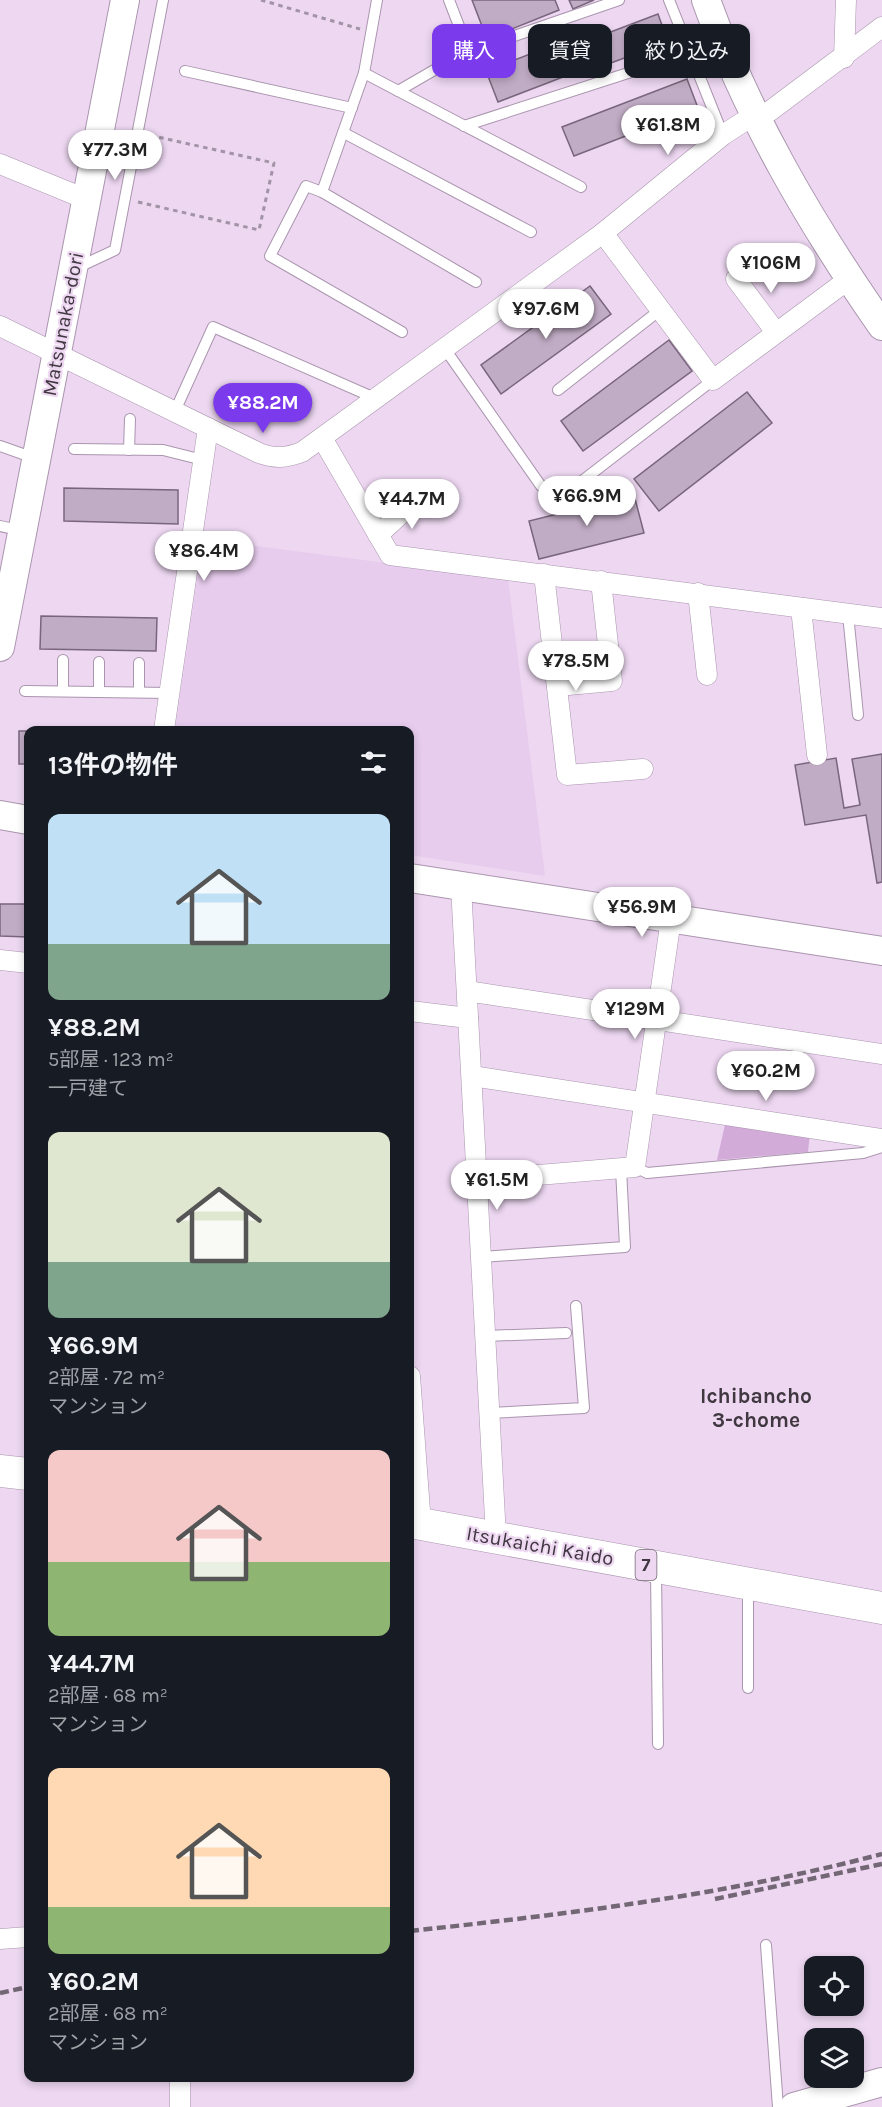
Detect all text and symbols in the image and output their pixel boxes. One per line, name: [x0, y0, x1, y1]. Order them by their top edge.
chip: 購入: [432, 24, 516, 78]
chip: 賃貸: [528, 24, 612, 78]
chip: 絞り込み: [624, 24, 750, 78]
pin: ¥61.8M: [619, 105, 717, 156]
text: ¥61.8M: [635, 113, 701, 136]
pin: ¥77.3M: [66, 130, 164, 181]
text: ¥77.3M: [82, 138, 148, 161]
pin: ¥106M: [729, 243, 813, 294]
street label: Matsunaka-dori: [38, 250, 88, 398]
text: ¥106M: [740, 251, 802, 274]
pin: ¥97.6M: [497, 289, 595, 340]
text: ¥97.6M: [512, 297, 580, 320]
pin: ¥88.2M: [214, 383, 312, 434]
text: ¥88.2M: [227, 391, 299, 414]
pin: ¥66.9M: [538, 476, 636, 527]
pin: ¥44.7M: [363, 479, 461, 530]
text: ¥66.9M: [552, 484, 622, 507]
text: ¥44.7M: [378, 487, 446, 510]
pin: ¥86.4M: [155, 531, 253, 582]
text: ¥86.4M: [169, 539, 239, 562]
pin: ¥78.5M: [527, 641, 625, 692]
text: ¥78.5M: [542, 649, 610, 672]
icon: filters: [357, 746, 390, 779]
text: 13件の物件: [48, 750, 177, 781]
icon: home: [165, 853, 273, 961]
pin: ¥56.9M: [593, 887, 691, 938]
text: ¥56.9M: [607, 895, 677, 918]
pin: ¥129M: [593, 989, 677, 1040]
text: ¥129M: [605, 997, 665, 1020]
text: ¥88.2M: [48, 1012, 141, 1043]
text: 5部屋 · 123 m²: [48, 1048, 174, 1071]
pin: ¥60.2M: [717, 1051, 815, 1102]
text: ¥60.2M: [731, 1059, 801, 1082]
text: 一戸建て: [48, 1077, 128, 1100]
pin: ¥61.5M: [448, 1160, 546, 1211]
text: ¥61.5M: [465, 1168, 529, 1191]
icon: home: [165, 1171, 273, 1279]
text: ¥66.9M: [48, 1330, 139, 1361]
text: 2部屋 · 72 m²: [48, 1366, 165, 1389]
district label: Ichibancho 3-chome: [700, 1384, 812, 1432]
text: マンション: [48, 1395, 148, 1418]
icon: home: [165, 1489, 273, 1597]
street label: Itsukaichi Kaido: [465, 1522, 615, 1570]
road number: 7: [636, 1550, 656, 1580]
text: ¥44.7M: [48, 1648, 135, 1679]
text: 2部屋 · 68 m²: [48, 1684, 168, 1707]
text: マンション: [48, 1713, 148, 1736]
icon: home: [165, 1807, 273, 1915]
map controls: [804, 1956, 864, 2088]
button: locate: [804, 1956, 864, 2016]
text: ¥60.2M: [48, 1966, 140, 1997]
text: 2部屋 · 68 m²: [48, 2002, 168, 2025]
button: layers: [804, 2028, 864, 2088]
text: マンション: [48, 2031, 148, 2054]

